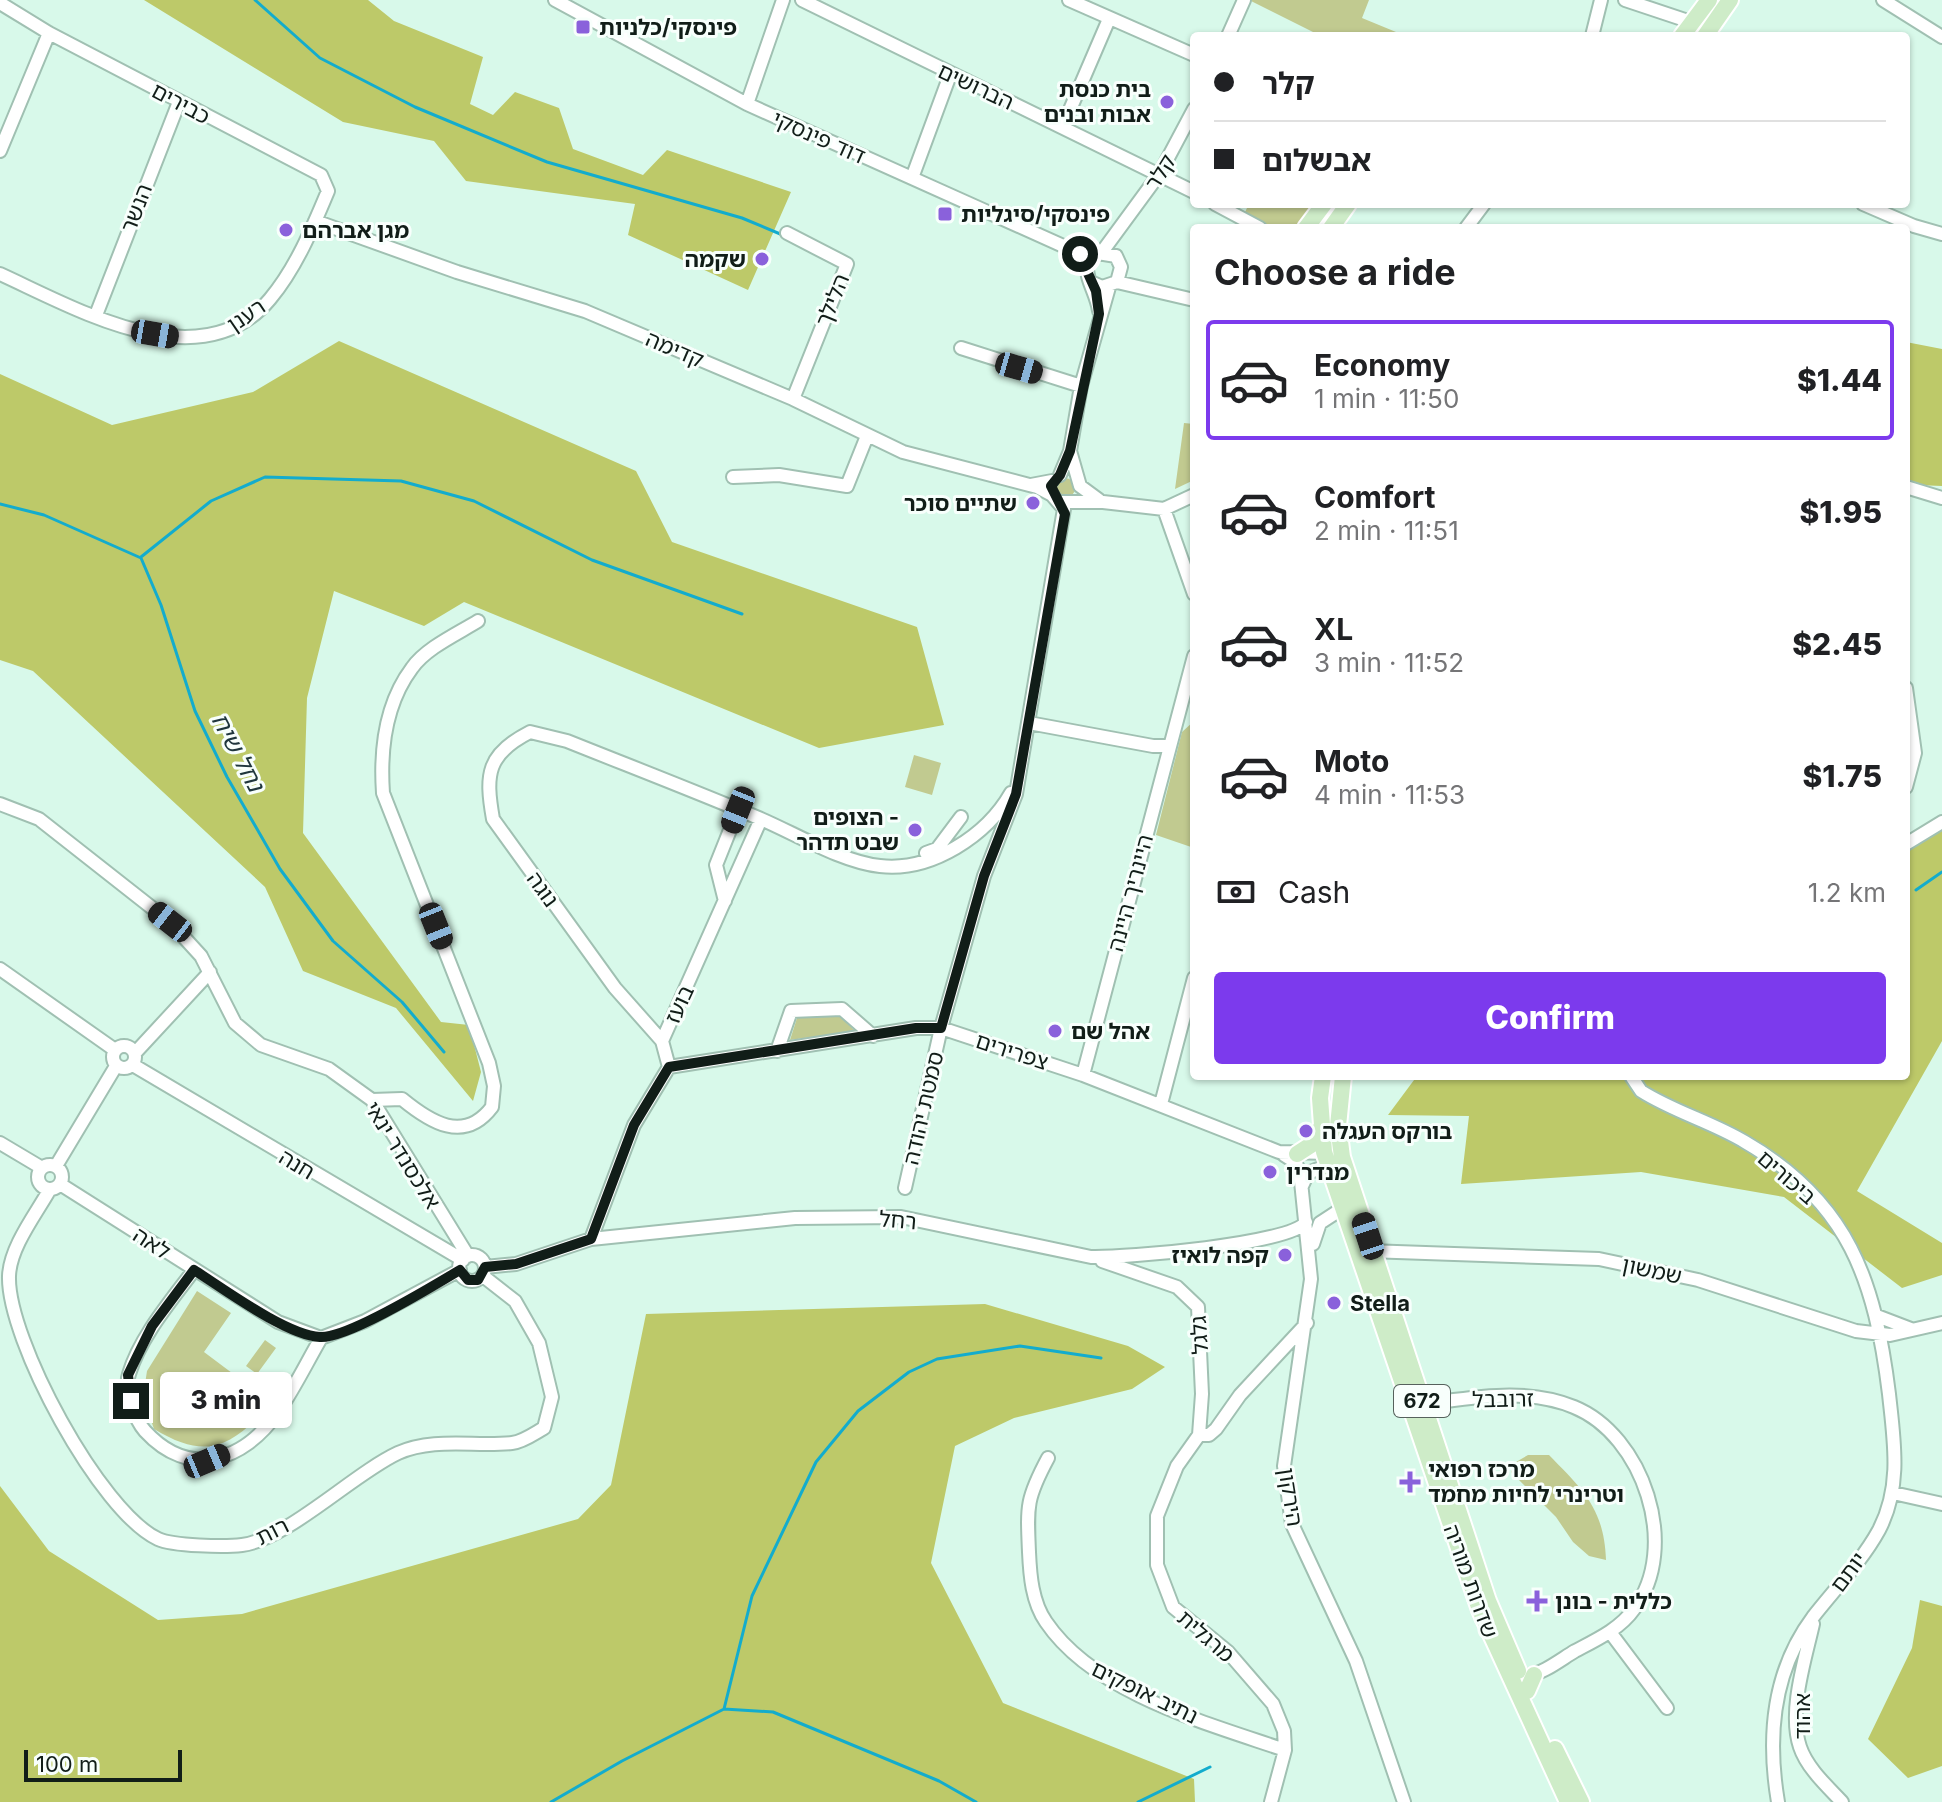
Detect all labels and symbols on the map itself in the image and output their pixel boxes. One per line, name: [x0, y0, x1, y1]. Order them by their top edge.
place label: פינסקי/כלניות: [599, 14, 737, 40]
marker: פינסקי/כלניות: [574, 18, 592, 36]
street label: הברושים: [934, 57, 1018, 115]
place label: בית כנסת אבות ובנים: [1044, 76, 1151, 127]
street label: כבירים: [147, 77, 215, 129]
marker: בית כנסת אבות ובנים: [1158, 93, 1176, 111]
street label: דוד פינסקי: [768, 105, 870, 169]
street label: קלר: [1139, 149, 1181, 194]
street label: הנשר: [115, 180, 157, 236]
place label: פינסקי/סיגליות: [961, 201, 1110, 227]
marker: פינסקי/סיגליות: [936, 205, 954, 223]
place label: מגן אברהם: [302, 217, 409, 243]
marker: מגן אברהם: [277, 221, 295, 239]
route start: [1062, 236, 1098, 272]
place label: שקמה: [684, 246, 746, 272]
marker: שקמה: [753, 250, 771, 268]
street label: הלילך: [810, 270, 854, 330]
street label: רענן: [222, 293, 270, 337]
car: [129, 318, 181, 350]
street label: קדימה: [642, 325, 708, 373]
car: [993, 350, 1045, 386]
place label: שתיים סוכר: [904, 490, 1017, 516]
marker: שתיים סוכר: [1024, 494, 1042, 512]
water label: נחל שיח: [205, 708, 272, 798]
car: [718, 783, 758, 837]
place label: הצופים - שבט תדהר: [796, 804, 899, 855]
marker: הצופים - שבט תדהר: [906, 821, 924, 839]
street label: היינריך היינה: [1102, 832, 1158, 954]
street label: נוגה: [522, 866, 564, 912]
car: [144, 898, 196, 946]
car: [416, 899, 456, 953]
street label: בועז: [659, 981, 699, 1027]
place label: אהל שם: [1071, 1018, 1150, 1044]
marker: אהל שם: [1046, 1022, 1064, 1040]
street label: צפרירים: [972, 1027, 1052, 1075]
street label: סמטת יהודה: [897, 1049, 949, 1167]
street label: אלכסנדר ינאי: [360, 1096, 446, 1214]
place label: בורקס העגלה: [1322, 1118, 1452, 1144]
marker: בורקס העגלה: [1297, 1122, 1315, 1140]
street label: חנה: [275, 1143, 319, 1185]
street label: ביכורים: [1752, 1145, 1822, 1209]
place label: מנדרין: [1286, 1159, 1349, 1185]
marker: מנדרין: [1261, 1163, 1279, 1181]
street label: רחל: [878, 1205, 918, 1235]
car: [1349, 1209, 1387, 1263]
street label: לאה: [128, 1221, 176, 1265]
place label: קפה לואיז: [1172, 1242, 1269, 1268]
marker: קפה לואיז: [1276, 1246, 1294, 1264]
street label: שמשון: [1620, 1251, 1684, 1289]
place label: Stella: [1350, 1290, 1410, 1316]
marker: Stella: [1325, 1294, 1343, 1312]
street label: גלגל: [1185, 1315, 1213, 1355]
callout: 3 min: [159, 1373, 291, 1429]
route end: [113, 1383, 149, 1419]
road number: 672: [1394, 1385, 1450, 1417]
street label: זרובבל: [1472, 1385, 1534, 1413]
car: [180, 1441, 234, 1481]
place label: מרכז רפואי וטרינרי לחיות מחמד: [1428, 1456, 1624, 1507]
street label: הירקון: [1274, 1466, 1308, 1528]
marker: מרכז רפואי וטרינרי לחיות מחמד: [1399, 1471, 1421, 1493]
street label: רות: [251, 1512, 293, 1550]
street label: שדרות מוריה: [1438, 1521, 1504, 1641]
street label: יותם: [1825, 1547, 1871, 1597]
place label: כללית - בונן: [1555, 1588, 1672, 1614]
marker: כללית - בונן: [1526, 1590, 1548, 1612]
street label: מרגלית: [1172, 1604, 1240, 1668]
street label: נתיב אופקים: [1088, 1655, 1202, 1729]
street label: אהוד: [1789, 1693, 1815, 1739]
scale bar: [24, 1746, 182, 1782]

